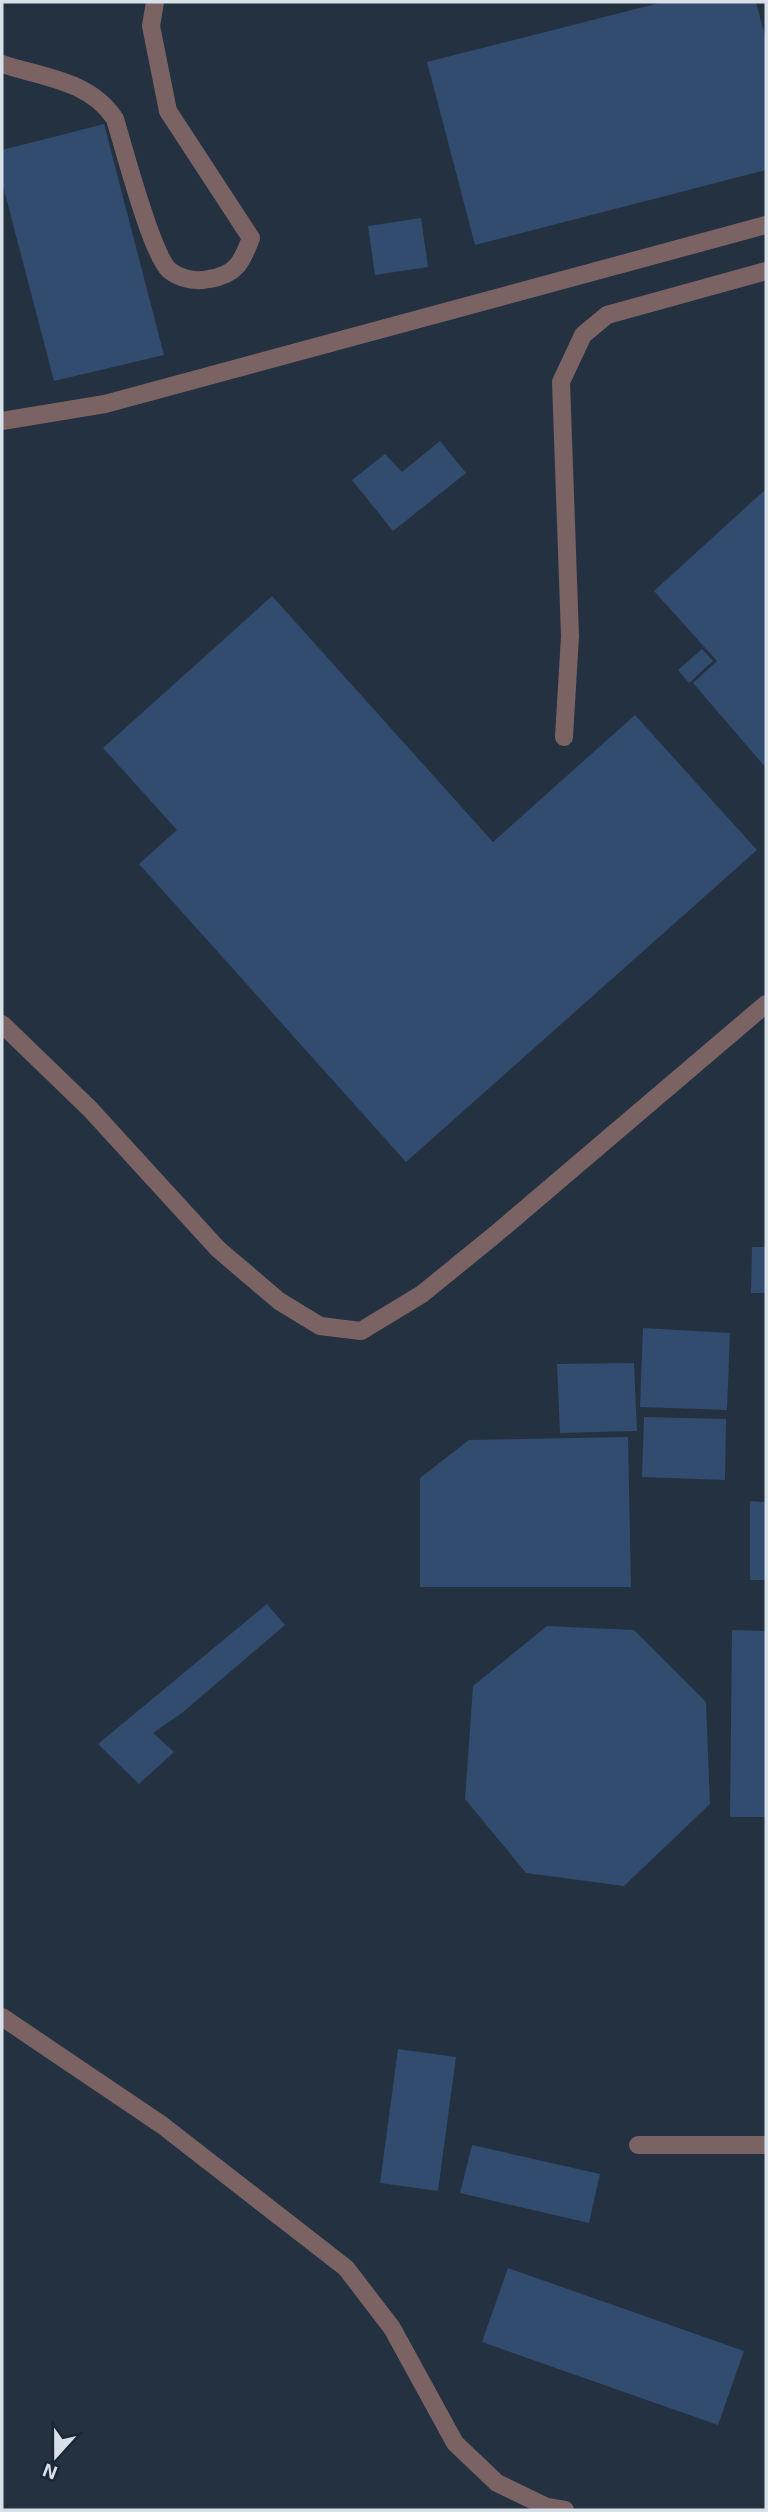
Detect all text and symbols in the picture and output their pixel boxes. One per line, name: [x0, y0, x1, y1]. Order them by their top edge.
north arrow: [21, 2421, 91, 2491]
text: N: [39, 2459, 60, 2486]

